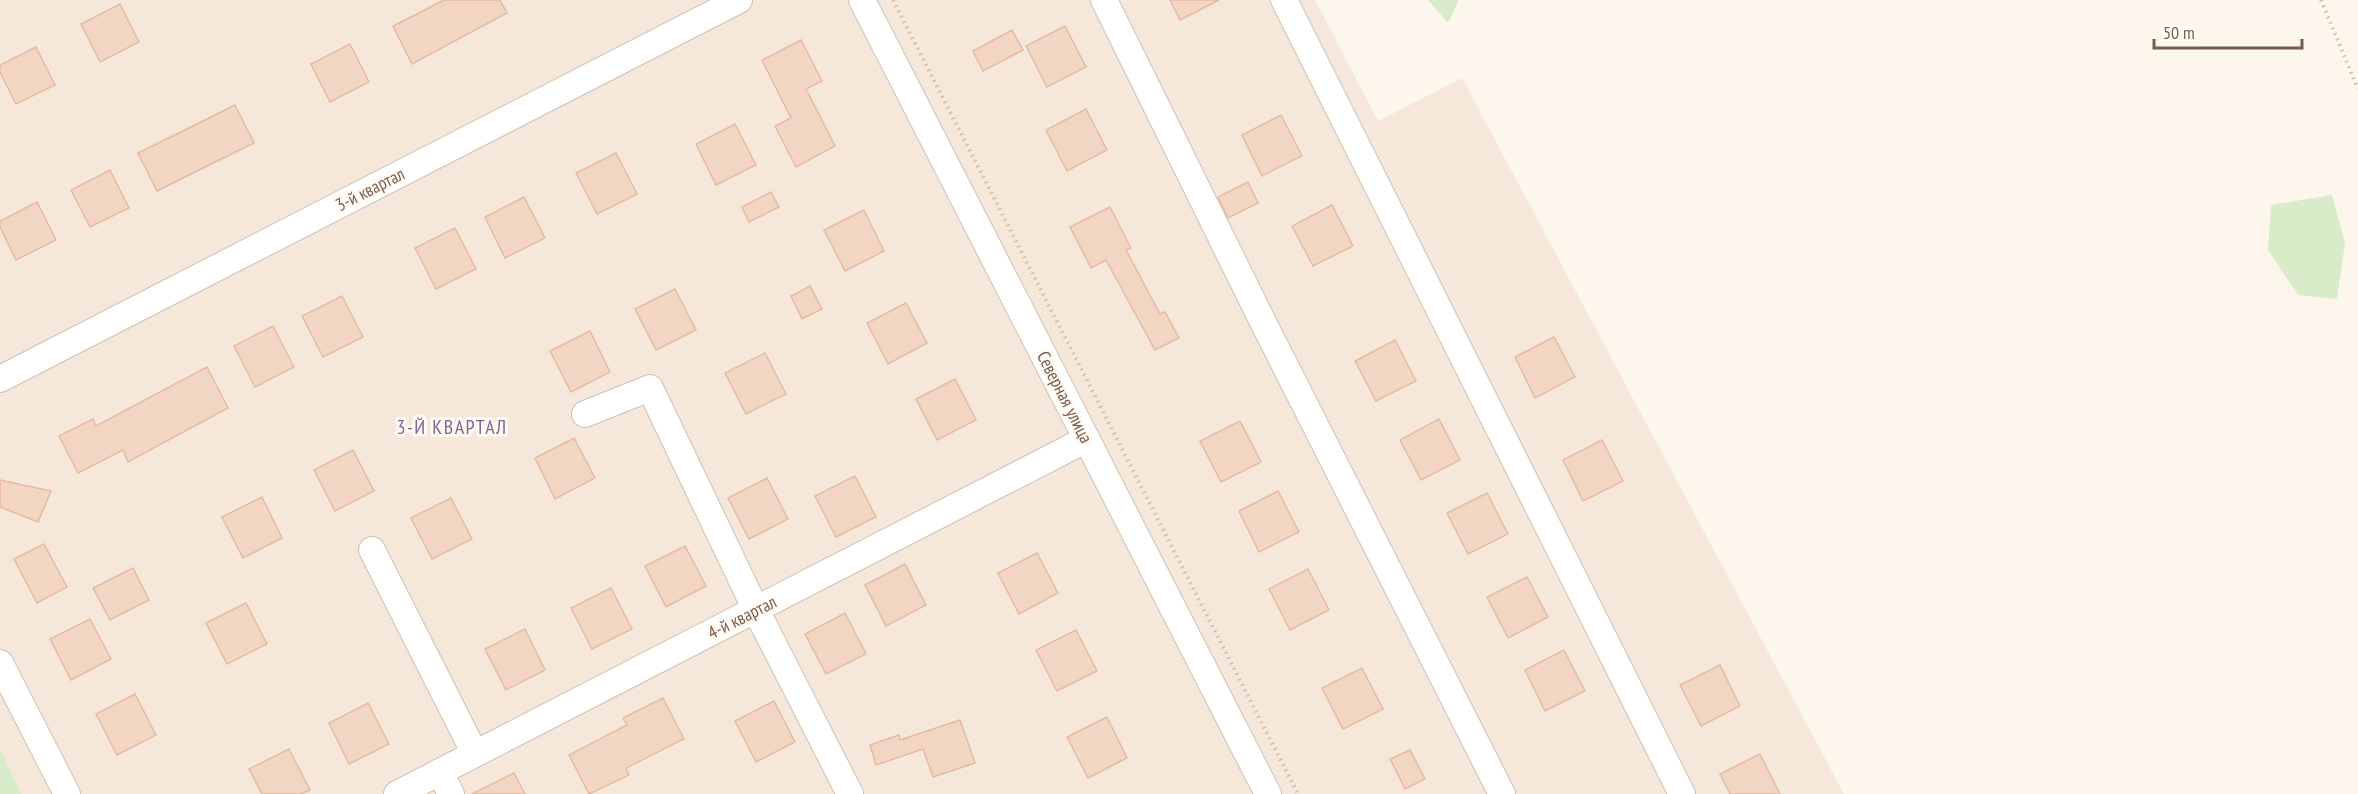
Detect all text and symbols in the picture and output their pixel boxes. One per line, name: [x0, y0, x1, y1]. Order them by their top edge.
scale bar: [2154, 12, 2302, 50]
text: 50 m: [2163, 21, 2195, 44]
street label: 3-й квартал: [332, 162, 408, 216]
street label: Северная улица: [1032, 347, 1098, 447]
district label: 3-Й КВАРТАЛ: [396, 414, 508, 440]
street label: 4-й квартал: [704, 590, 780, 644]

